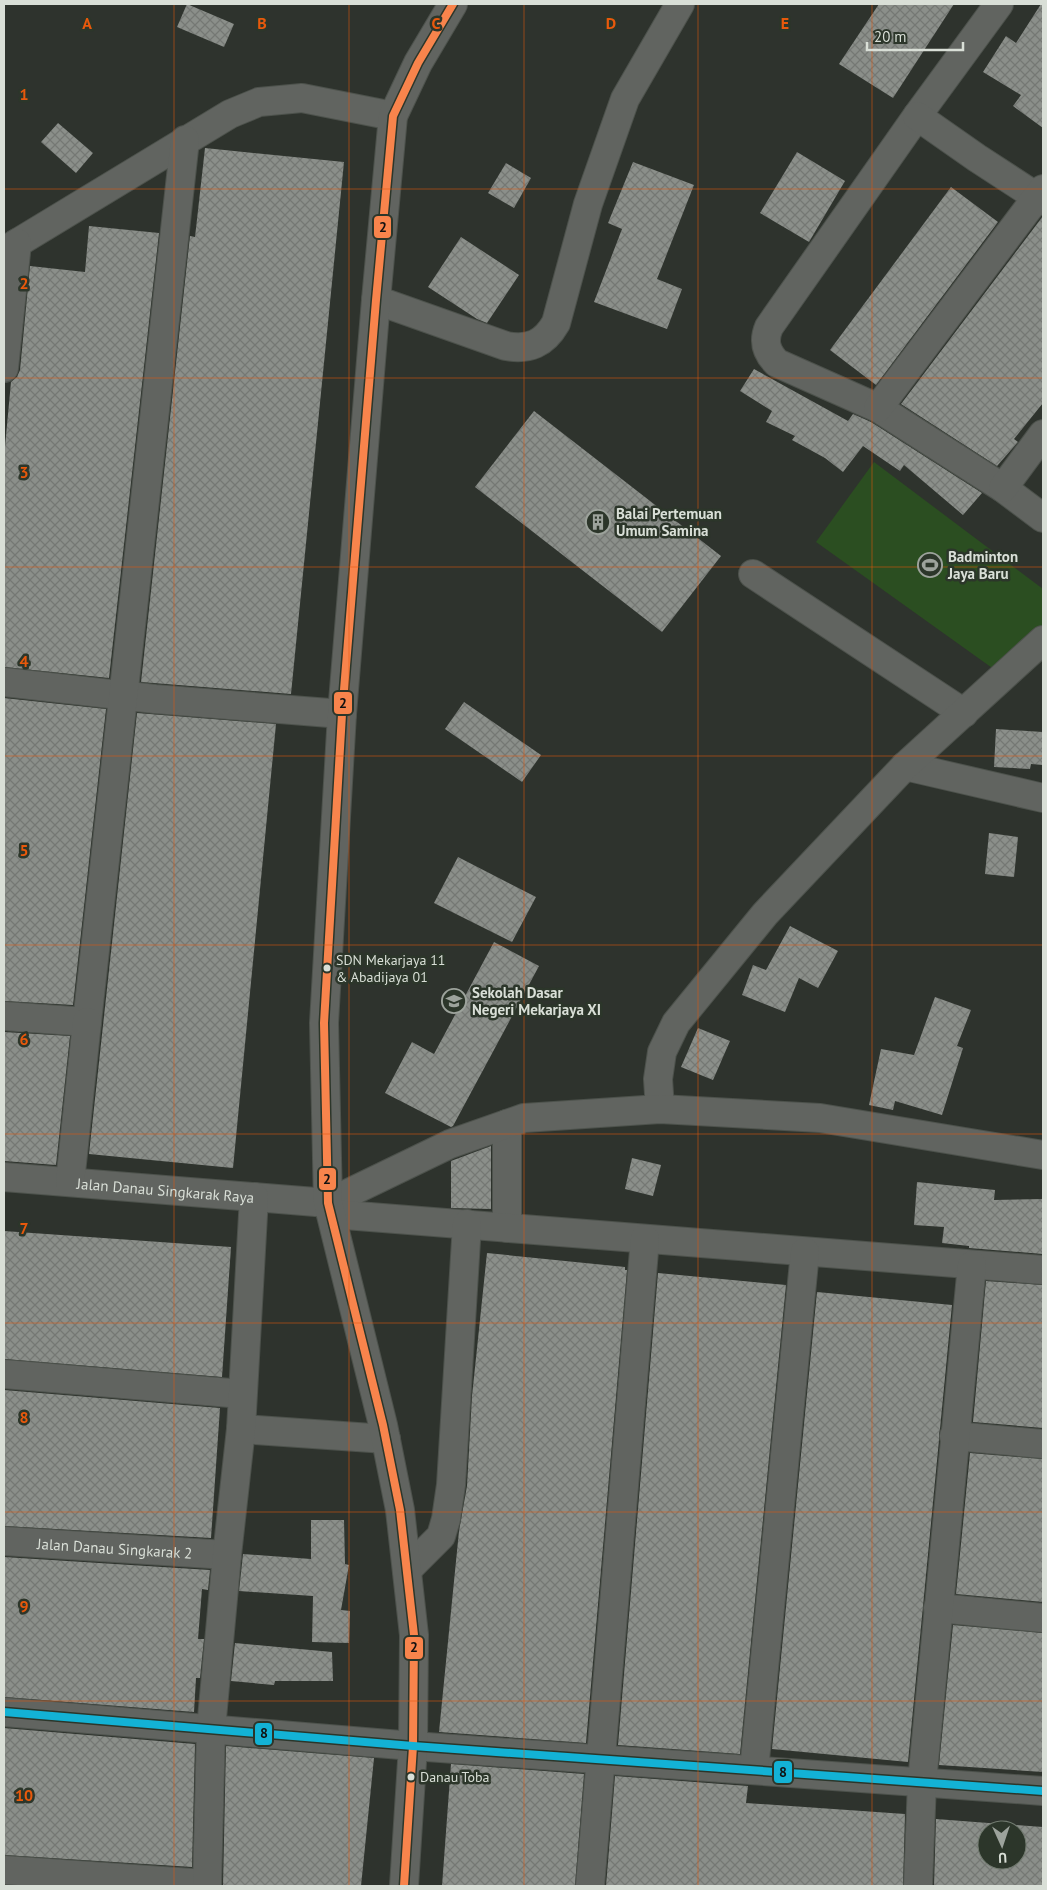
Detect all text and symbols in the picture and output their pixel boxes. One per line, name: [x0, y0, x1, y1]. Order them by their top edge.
text: A: [82, 13, 92, 33]
text: B: [257, 13, 267, 33]
text: C: [432, 13, 441, 33]
text: D: [606, 13, 616, 33]
text: E: [781, 13, 789, 33]
scale bar: [867, 20, 963, 52]
text: 20 m: [874, 27, 907, 46]
text: 1: [19, 84, 29, 104]
line badge: 2: [373, 215, 392, 239]
text: 2: [379, 218, 387, 236]
text: 2: [19, 273, 29, 293]
text: 3: [19, 462, 29, 482]
place label: Balai Pertemuan Umum Samina: [616, 504, 722, 540]
building icon: Balai Pertemuan Umum Samina: [585, 509, 611, 535]
place label: Badminton Jaya Baru: [947, 547, 1018, 583]
sports icon: Badminton Jaya Baru: [917, 552, 943, 578]
text: 4: [19, 651, 29, 671]
line badge: 2: [333, 691, 353, 715]
text: 2: [339, 694, 347, 712]
text: 5: [19, 840, 29, 860]
place label: SDN Mekarjaya 11 & Abadijaya 01: [336, 951, 446, 986]
marker: SDN Mekarjaya 11 & Abadijaya 01: [322, 963, 332, 973]
place label: Sekolah Dasar Negeri Mekarjaya XI: [472, 983, 601, 1019]
school or university icon: Sekolah Dasar Negeri Mekarjaya XI: [441, 988, 467, 1014]
text: 6: [19, 1029, 29, 1049]
line badge: 2: [318, 1167, 337, 1191]
text: 2: [323, 1170, 331, 1188]
street label: Jalan Danau Singkarak Raya: [75, 1173, 255, 1207]
text: 7: [19, 1218, 29, 1238]
text: 8: [19, 1407, 29, 1427]
street label: Jalan Danau Singkarak 2: [36, 1534, 193, 1562]
text: 9: [19, 1596, 29, 1616]
line badge: 2: [404, 1636, 424, 1660]
text: 2: [410, 1638, 418, 1656]
line badge: 8: [254, 1722, 273, 1746]
text: 8: [260, 1724, 268, 1742]
line badge: 8: [773, 1760, 793, 1784]
text: 8: [779, 1763, 787, 1781]
place label: Danau Toba: [420, 1768, 490, 1786]
marker: Danau Toba: [406, 1772, 416, 1782]
text: 10: [15, 1785, 33, 1805]
north arrow: [977, 1820, 1027, 1870]
text: U: [998, 1849, 1008, 1867]

